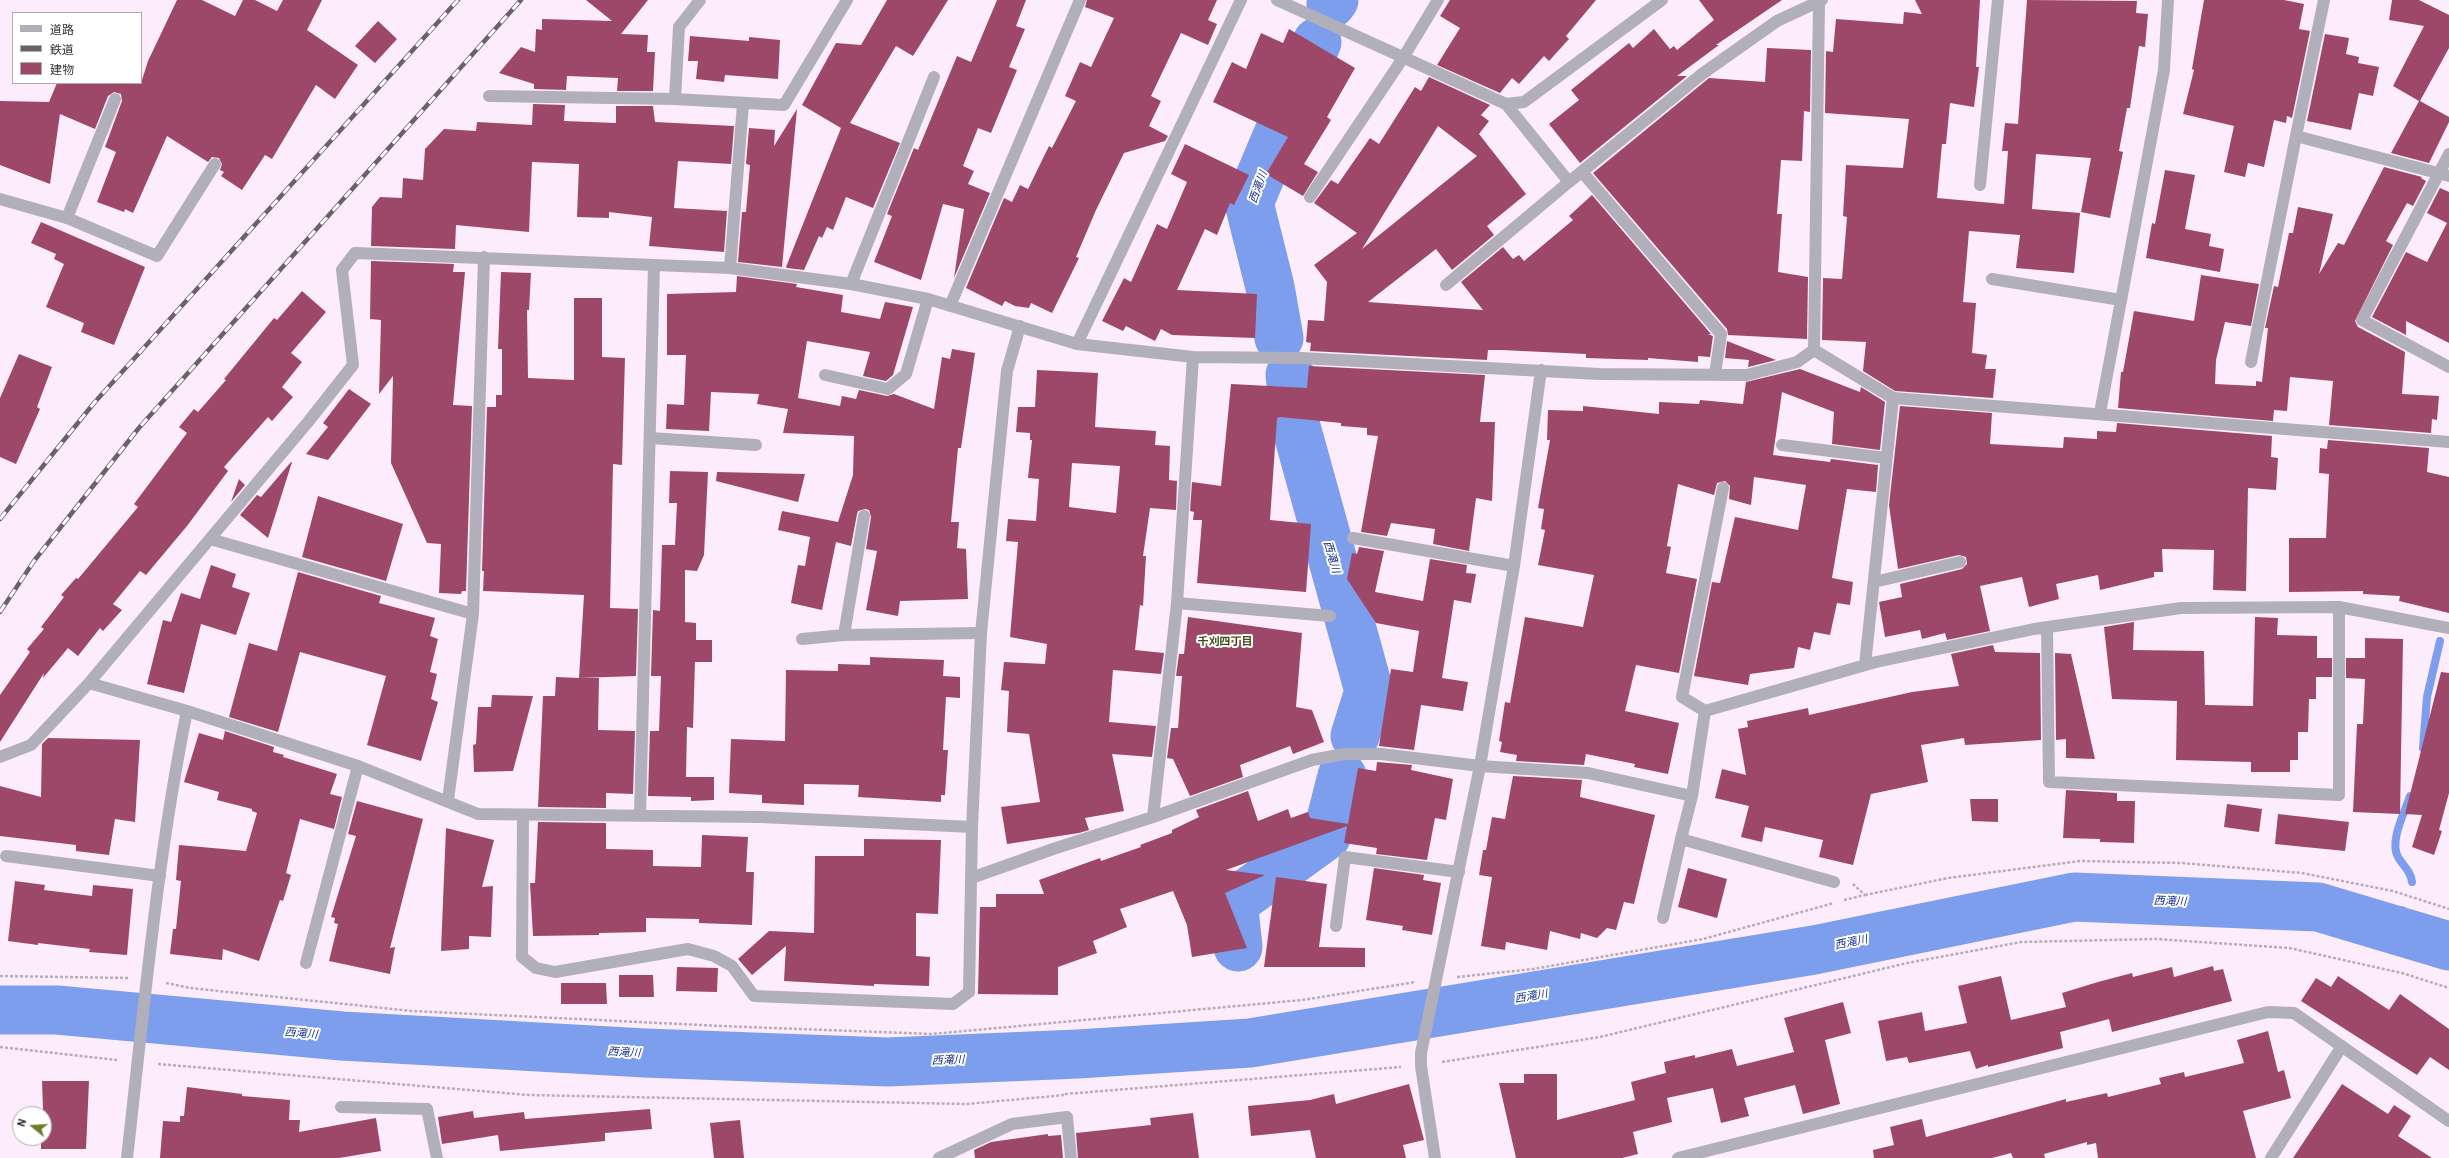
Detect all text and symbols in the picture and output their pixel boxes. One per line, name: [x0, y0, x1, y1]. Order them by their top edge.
legend: [12, 12, 142, 84]
text: 道路: [50, 22, 74, 36]
text: 鉄道: [50, 42, 74, 56]
text: 建物: [50, 62, 74, 76]
water label: 西滝川: [1246, 169, 1270, 205]
water label: 西滝川: [1321, 539, 1343, 575]
district label: 千刈四丁目: [1198, 634, 1252, 648]
water label: 西滝川: [2153, 894, 2187, 908]
water label: 西滝川: [1833, 932, 1869, 952]
water label: 西滝川: [1514, 987, 1548, 1005]
water label: 西滝川: [284, 1025, 318, 1041]
water label: 西滝川: [607, 1045, 641, 1059]
water label: 西滝川: [931, 1053, 965, 1067]
north arrow: [12, 1106, 52, 1146]
text: N: [14, 1117, 28, 1128]

